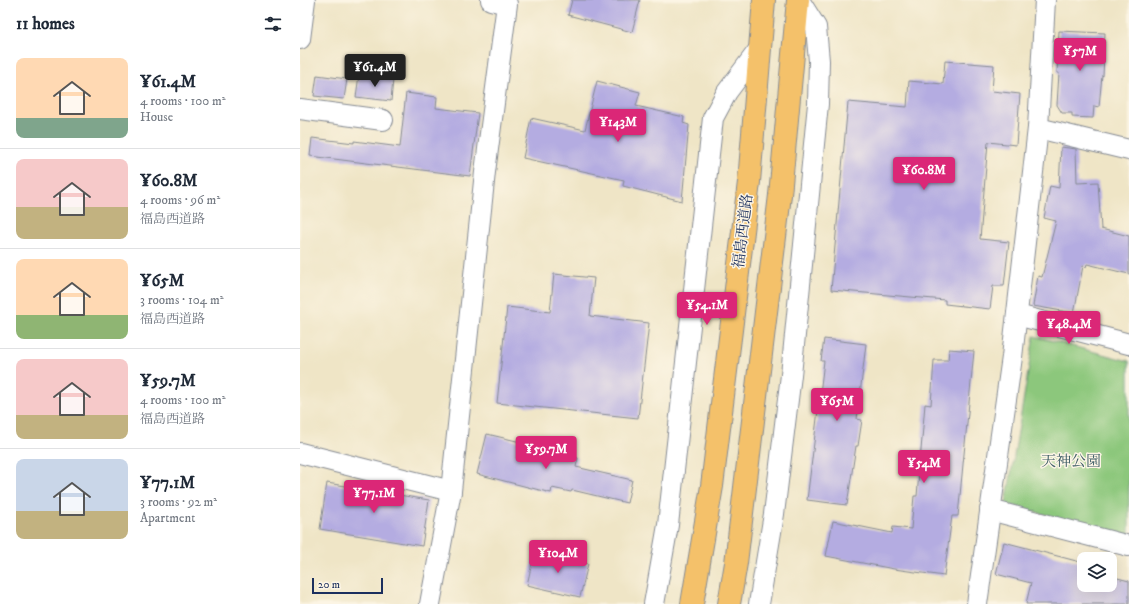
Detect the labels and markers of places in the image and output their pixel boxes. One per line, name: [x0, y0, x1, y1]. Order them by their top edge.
pin: ¥57M: [1056, 38, 1104, 72]
pin: ¥61.4M: [342, 54, 408, 88]
pin: ¥143M: [590, 109, 646, 143]
pin: ¥60.8M: [891, 157, 957, 191]
pin: ¥54.1M: [674, 292, 740, 326]
pin: ¥48.4M: [1036, 311, 1102, 345]
pin: ¥65M: [813, 388, 861, 422]
pin: ¥59.7M: [513, 436, 579, 470]
pin: ¥54M: [900, 450, 948, 484]
pin: ¥77.1M: [341, 480, 407, 514]
pin: ¥104M: [530, 540, 586, 574]

